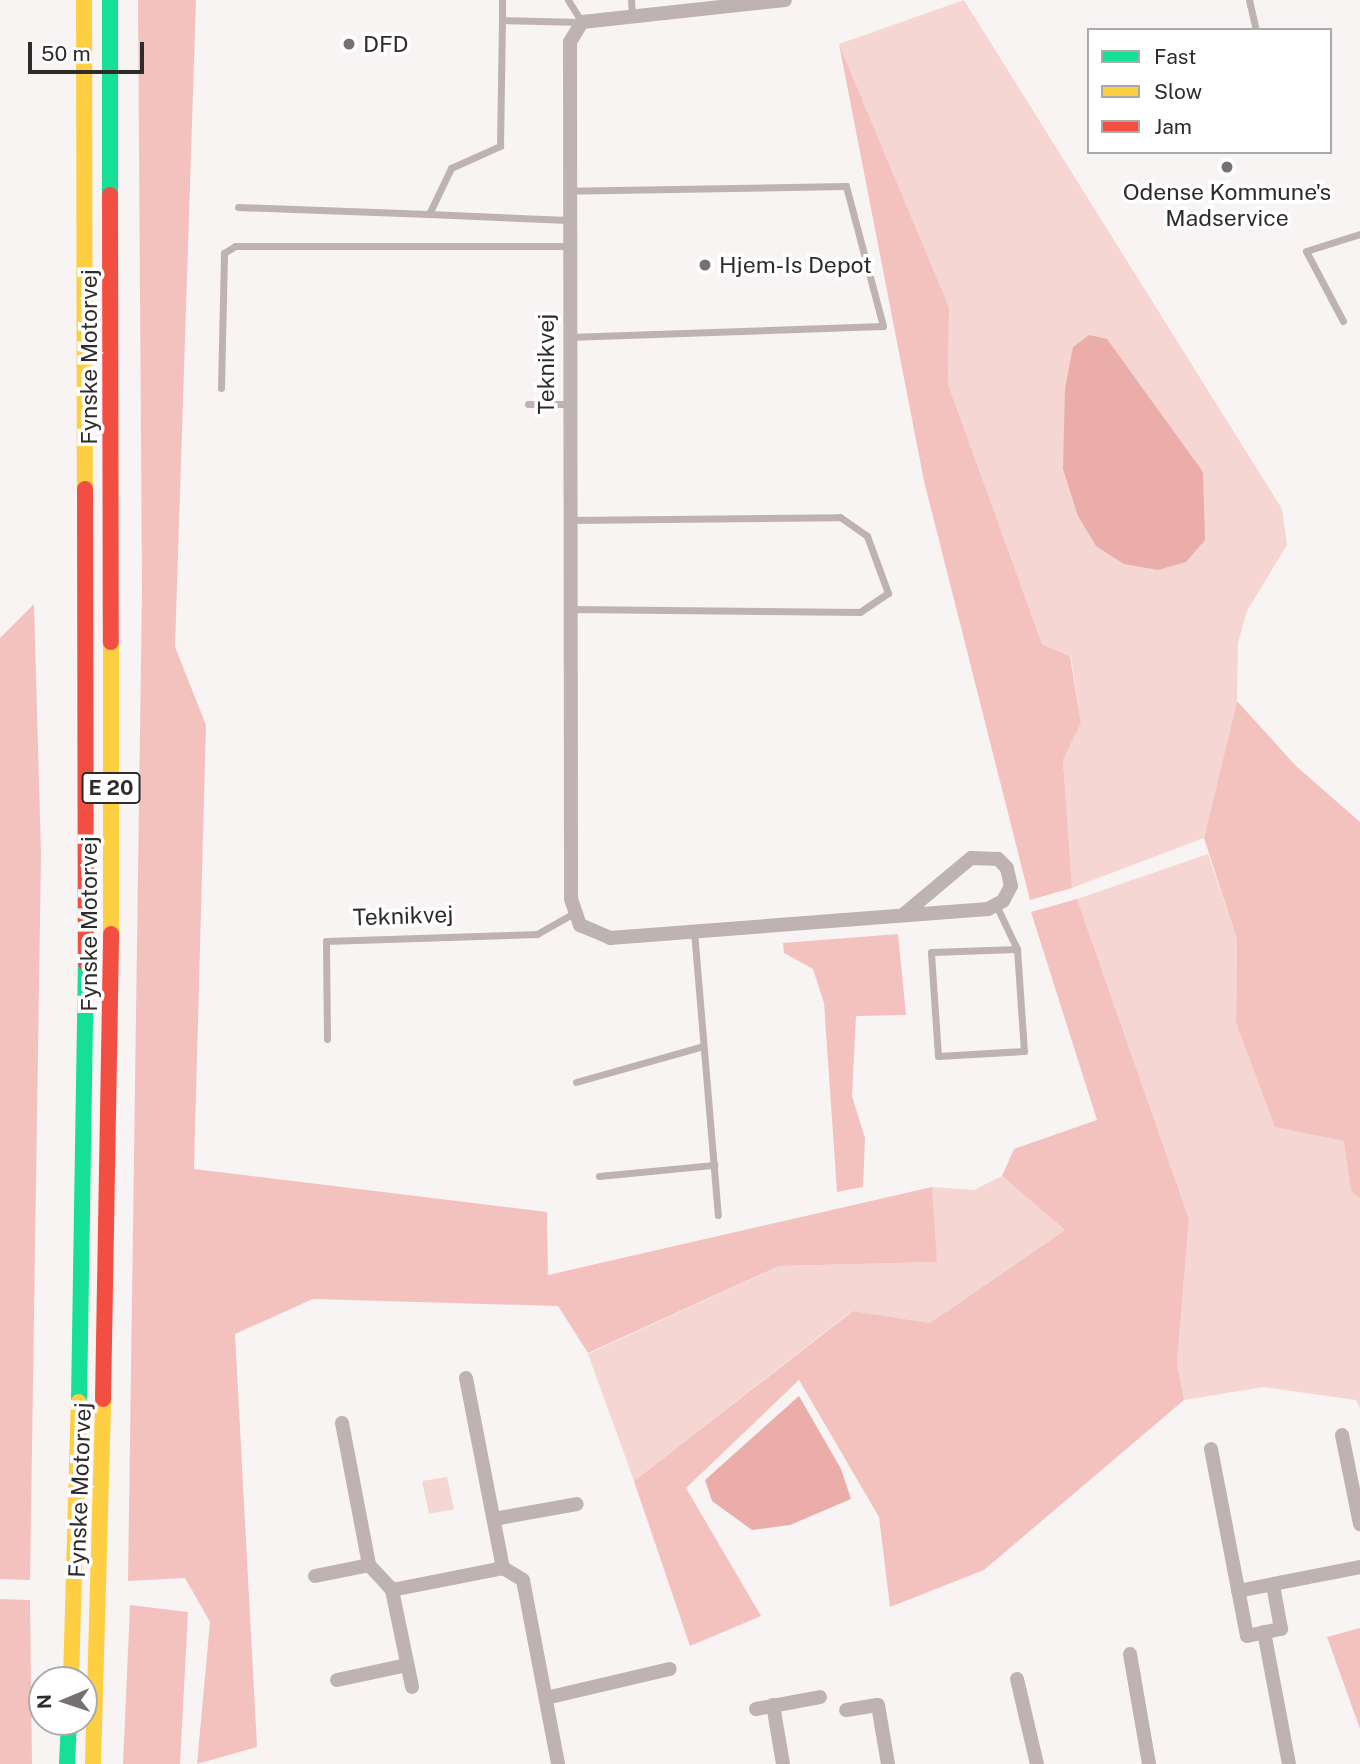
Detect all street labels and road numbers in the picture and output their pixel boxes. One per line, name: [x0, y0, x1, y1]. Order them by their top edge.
street label: Fynske Motorvej: [75, 269, 103, 445]
street label: Teknikvej: [532, 314, 560, 414]
road number: E 20: [81, 770, 141, 806]
street label: Fynske Motorvej: [75, 836, 103, 1012]
street label: Teknikvej: [352, 900, 454, 932]
street label: Fynske Motorvej: [63, 1402, 97, 1578]

